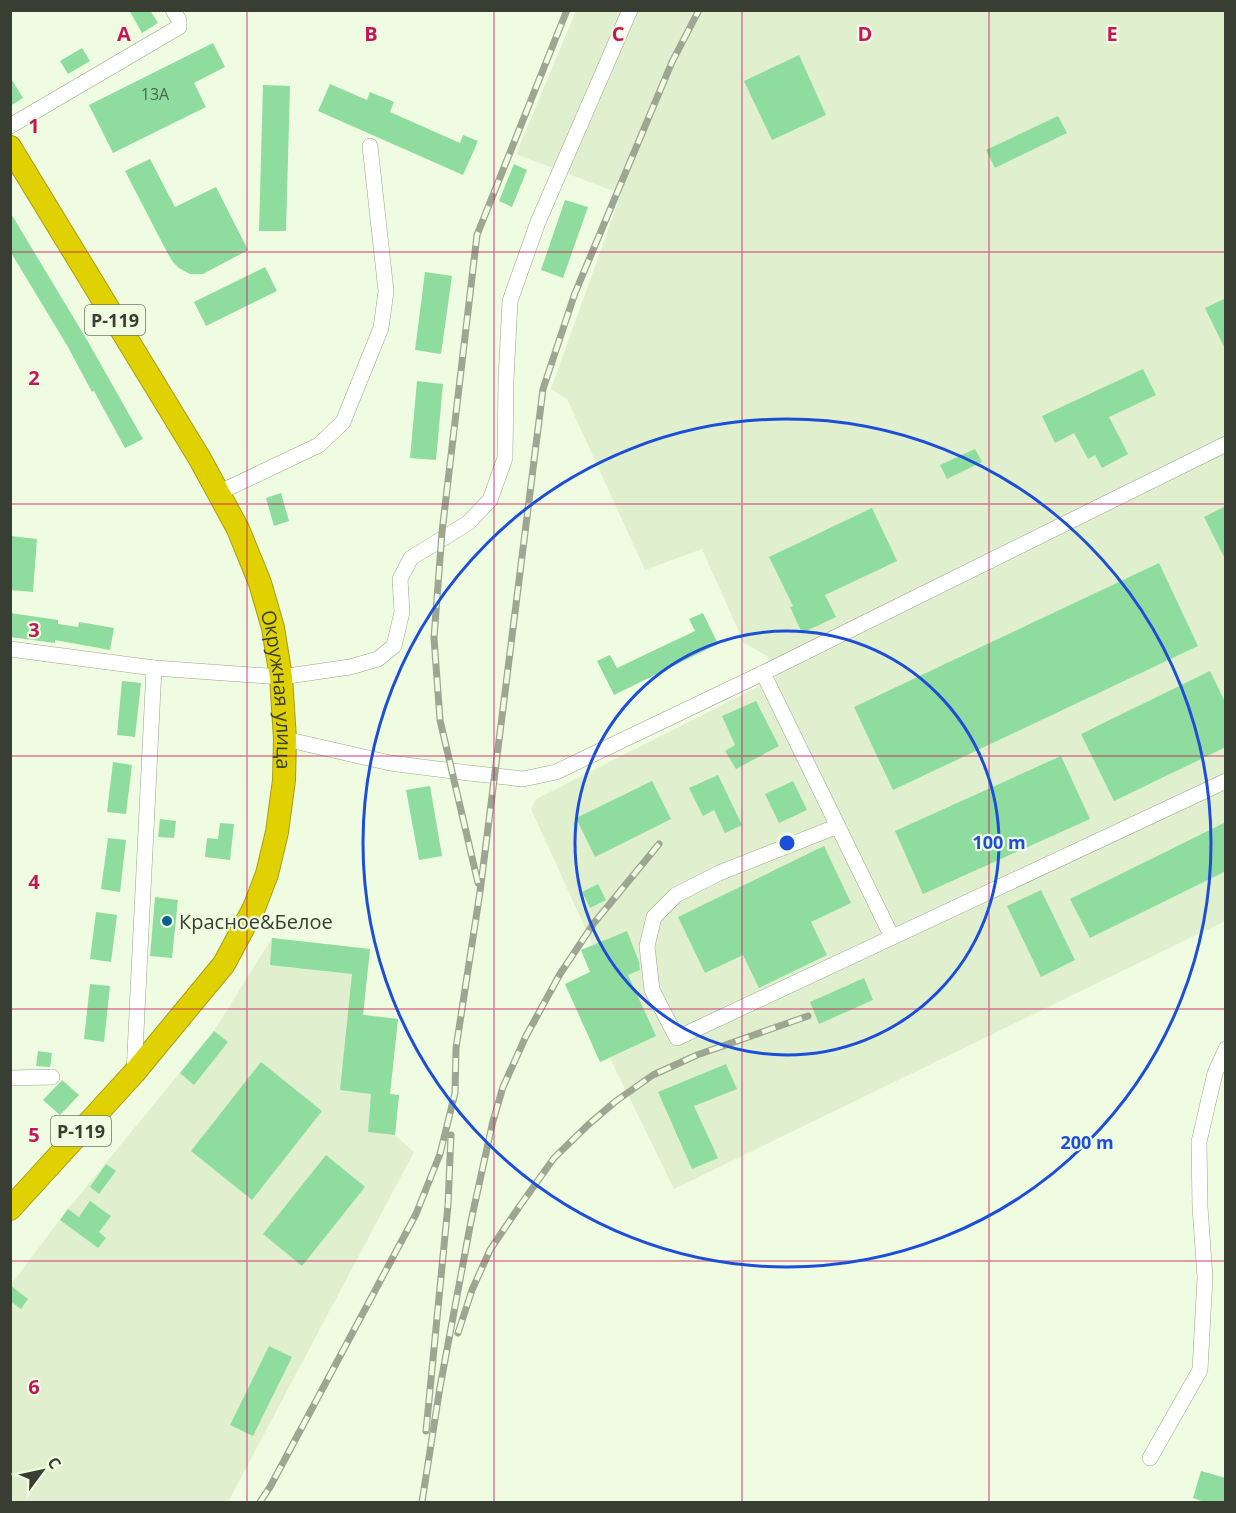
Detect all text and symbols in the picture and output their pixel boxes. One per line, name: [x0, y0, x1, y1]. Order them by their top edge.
text: A: [117, 20, 131, 47]
text: B: [364, 20, 378, 47]
text: C: [612, 20, 625, 47]
text: D: [858, 20, 872, 47]
text: E: [1106, 20, 1118, 47]
house number: 13А: [141, 83, 170, 105]
text: 1: [28, 112, 40, 139]
road number: Р-119: [85, 305, 145, 335]
text: 2: [28, 364, 40, 391]
street label: Окружная улица: [255, 606, 299, 770]
text: 3: [28, 616, 40, 643]
text: 100 m: [972, 830, 1026, 854]
centre of rings: [777, 833, 797, 853]
text: 4: [28, 868, 40, 895]
place label: Красное&Белое: [179, 908, 333, 935]
marker: Красное&Белое: [160, 914, 174, 928]
road number: Р-119: [51, 1116, 111, 1146]
text: 5: [28, 1121, 40, 1148]
text: 200 m: [1060, 1130, 1114, 1154]
text: 6: [28, 1373, 40, 1400]
north arrow: [12, 1441, 72, 1501]
text: С: [43, 1453, 67, 1473]

